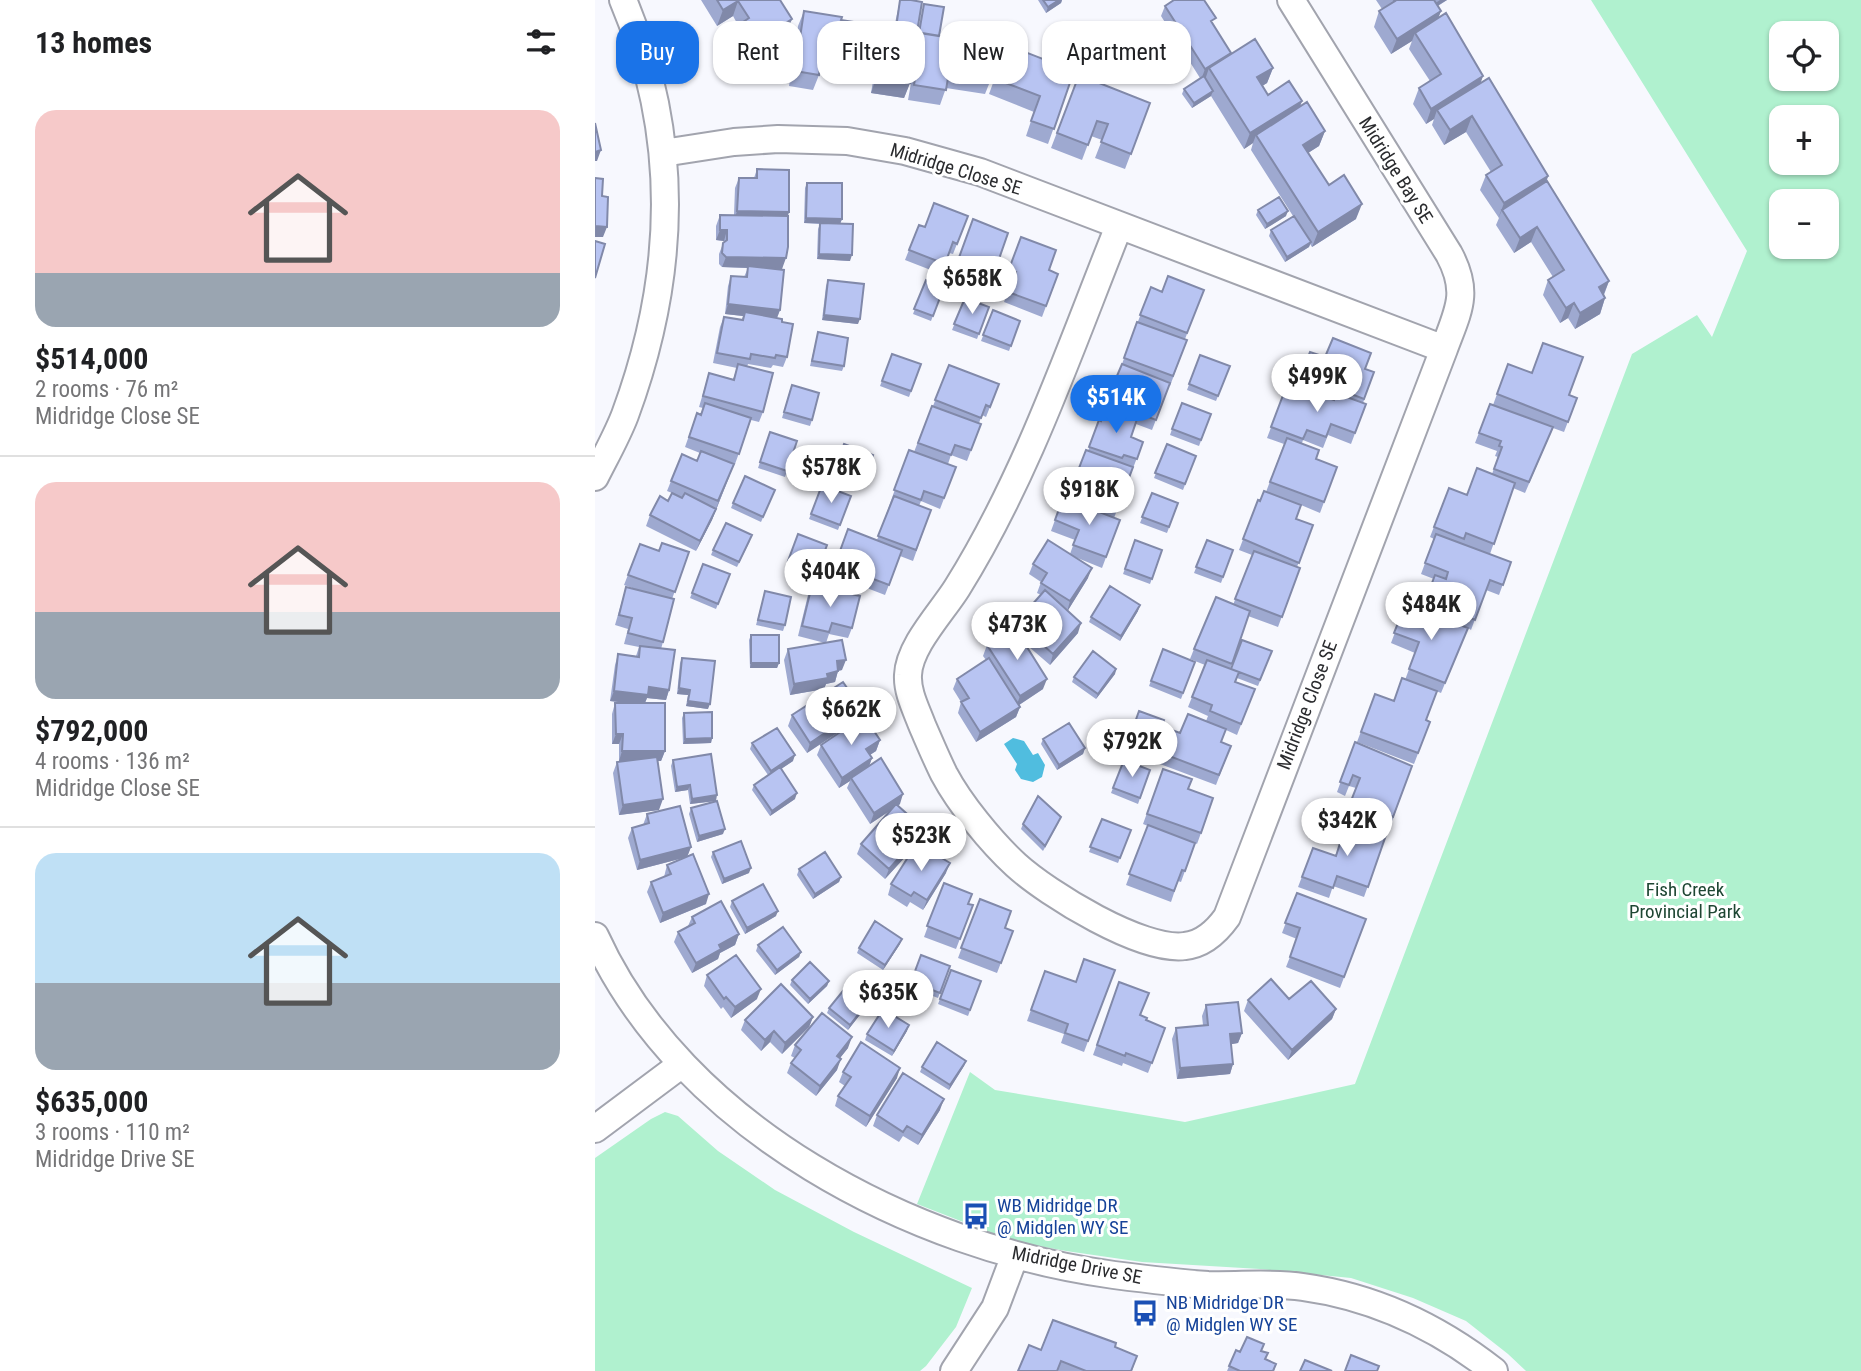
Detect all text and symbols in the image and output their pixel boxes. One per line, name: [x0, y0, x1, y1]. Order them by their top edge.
chip: Buy: [616, 21, 699, 84]
chip: Rent: [713, 21, 803, 84]
chip: Filters: [817, 21, 925, 84]
chip: New: [939, 21, 1028, 84]
chip: Apartment: [1042, 21, 1191, 84]
map controls: [1769, 21, 1839, 259]
button: locate: [1769, 21, 1839, 91]
icon: filters: [522, 23, 560, 61]
text: 13 homes: [35, 25, 152, 60]
button: +: [1769, 105, 1839, 175]
street label: Midridge Bay SE: [1354, 112, 1438, 228]
street label: Midridge Close SE: [887, 138, 1025, 200]
icon: home: [235, 155, 361, 281]
button: −: [1769, 189, 1839, 259]
pin: $658K: [923, 256, 1021, 316]
text: $658K: [942, 265, 1002, 292]
text: $514,000: [35, 341, 148, 376]
pin: $499K: [1268, 354, 1366, 414]
text: $499K: [1287, 363, 1347, 390]
text: 2 rooms · 76 m²: [35, 376, 178, 403]
pin: $514K: [1067, 376, 1165, 435]
text: $514K: [1086, 384, 1146, 411]
text: Midridge Close SE: [35, 403, 200, 430]
pin: $578K: [782, 446, 880, 505]
text: $578K: [801, 454, 861, 481]
pin: $918K: [1040, 468, 1138, 527]
text: $918K: [1059, 476, 1119, 503]
icon: home: [235, 527, 361, 653]
pin: $404K: [781, 550, 879, 609]
text: $404K: [800, 558, 860, 585]
pin: $484K: [1382, 582, 1480, 642]
text: $484K: [1401, 591, 1461, 618]
pin: $473K: [968, 602, 1066, 662]
text: $473K: [987, 611, 1047, 638]
street label: Midridge Close SE: [1272, 637, 1342, 773]
pin: $662K: [802, 688, 900, 747]
text: $662K: [821, 696, 881, 723]
text: $792,000: [35, 713, 148, 748]
pin: $792K: [1083, 720, 1181, 779]
text: $792K: [1102, 728, 1162, 755]
text: 4 rooms · 136 m²: [35, 748, 190, 775]
text: Midridge Close SE: [35, 775, 200, 802]
pin: $342K: [1298, 798, 1396, 858]
text: $342K: [1317, 807, 1377, 834]
pin: $523K: [872, 814, 970, 873]
text: $523K: [891, 822, 951, 849]
park label: Fish Creek Provincial Park: [1629, 878, 1741, 923]
icon: home: [235, 898, 361, 1024]
pin: $635K: [839, 970, 937, 1030]
text: $635K: [858, 979, 918, 1006]
text: $635,000: [35, 1084, 148, 1119]
text: 3 rooms · 110 m²: [35, 1119, 190, 1146]
text: Midridge Drive SE: [35, 1146, 195, 1173]
place label: WB Midridge DR @ Midglen WY SE: [997, 1194, 1128, 1239]
bus stop icon: WB Midridge DR @ Midglen WY SE: [961, 1201, 991, 1231]
street label: Midridge Drive SE: [1010, 1241, 1144, 1289]
place label: NB Midridge DR @ Midglen WY SE: [1166, 1291, 1297, 1336]
bus stop icon: NB Midridge DR @ Midglen WY SE: [1130, 1298, 1160, 1328]

